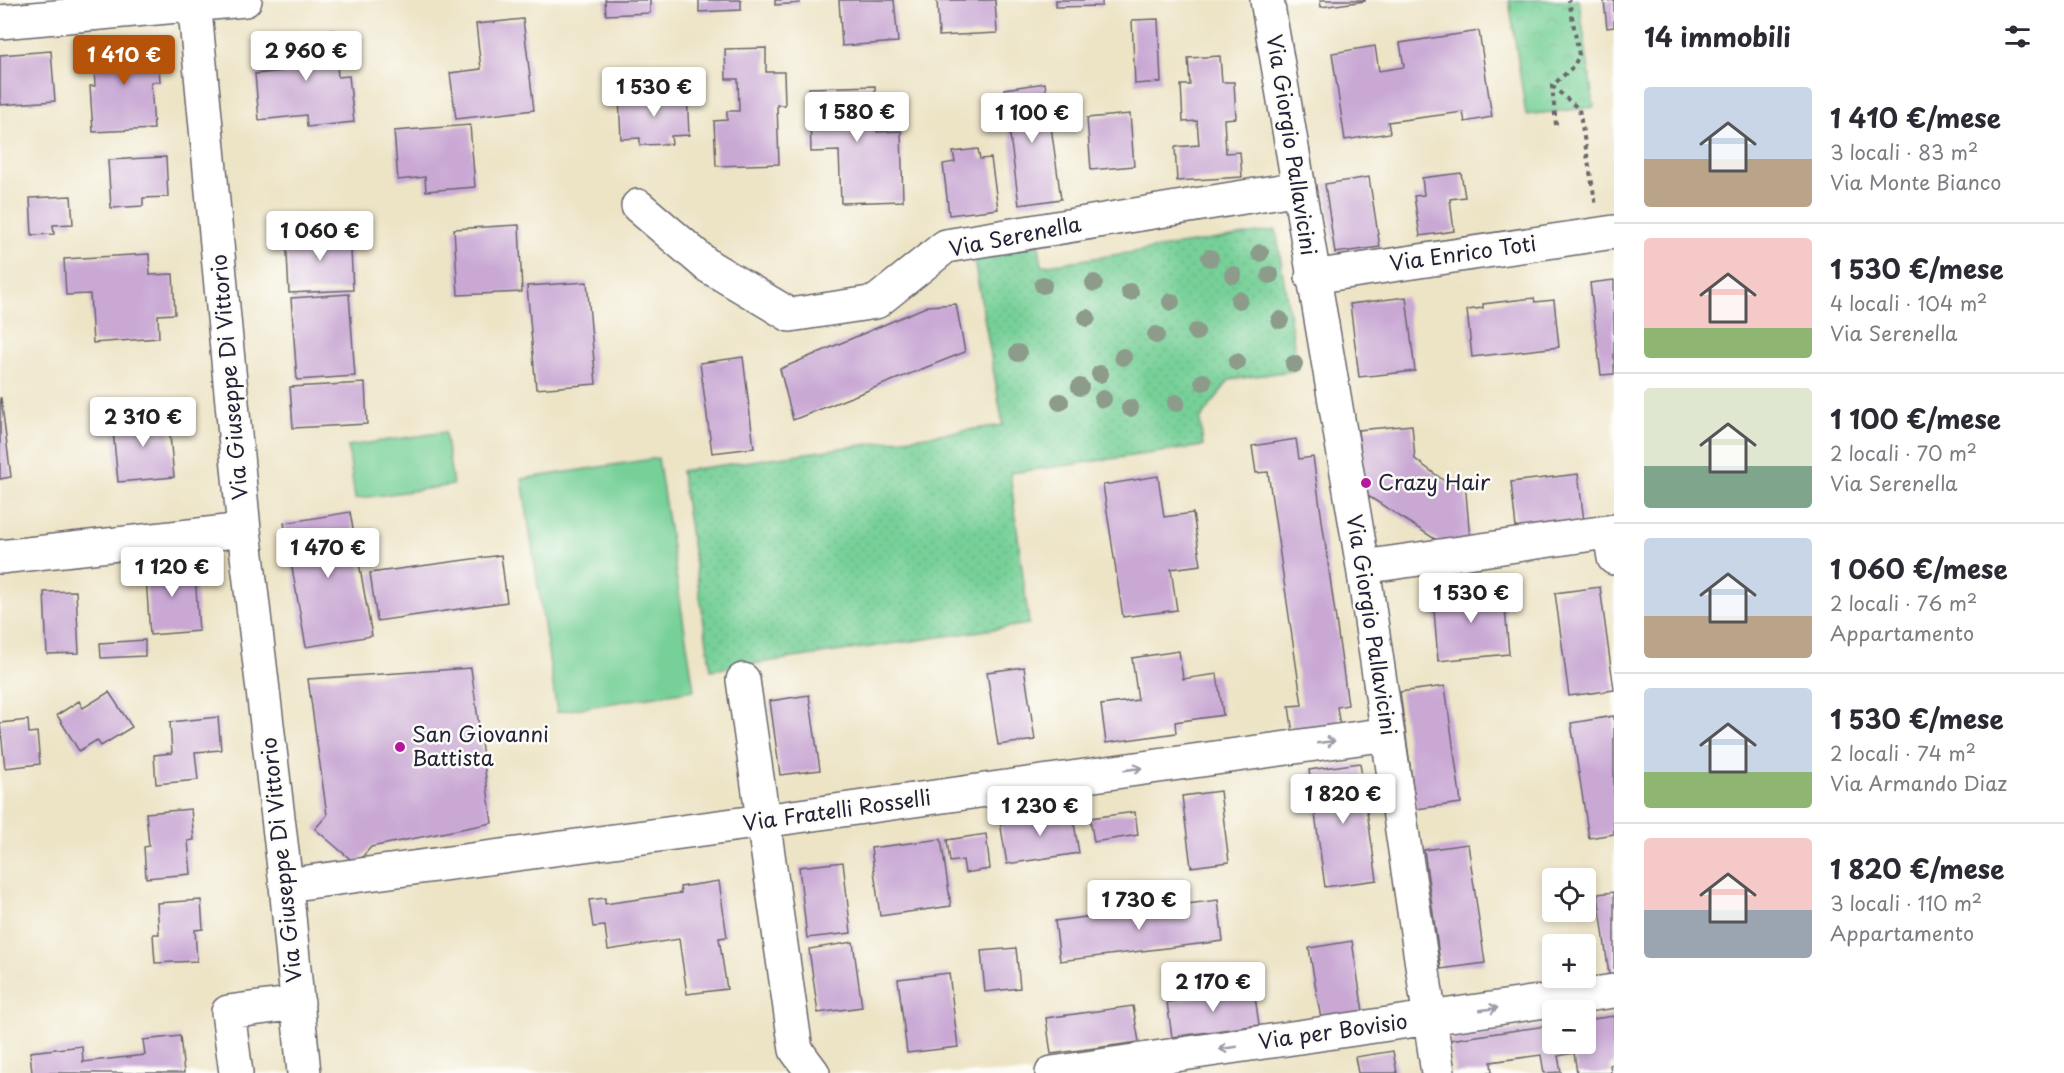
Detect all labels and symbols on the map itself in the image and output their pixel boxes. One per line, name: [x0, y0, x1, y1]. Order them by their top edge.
pin: 2 960 €: [251, 31, 361, 82]
street label: Via Giorgio Pallavicini: [1260, 32, 1326, 258]
pin: 1 410 €: [69, 35, 179, 86]
pin: 1 530 €: [599, 67, 709, 118]
pin: 1 580 €: [802, 92, 912, 143]
pin: 1 100 €: [977, 93, 1087, 144]
street label: Via Serenella: [946, 207, 1083, 264]
pin: 1 060 €: [265, 211, 375, 262]
street label: Via Enrico Toti: [1387, 226, 1538, 278]
street label: Via Giuseppe Di Vittorio: [201, 253, 255, 501]
pin: 2 310 €: [88, 397, 198, 448]
place label: Crazy Hair: [1378, 465, 1491, 497]
marker: Crazy Hair: [1359, 476, 1373, 490]
street label: Via Giorgio Pallavicini: [1340, 512, 1406, 738]
pin: 1 470 €: [273, 528, 383, 579]
pin: 1 120 €: [117, 547, 227, 598]
pin: 1 530 €: [1416, 573, 1526, 624]
place label: San Giovanni Battista: [412, 717, 549, 773]
street label: Via Giuseppe Di Vittorio: [251, 736, 309, 984]
one-way arrow: [1316, 737, 1335, 748]
marker: San Giovanni Battista: [393, 740, 407, 754]
one-way arrow: [1123, 764, 1142, 775]
pin: 1 820 €: [1288, 774, 1398, 825]
street label: Via Fratelli Rosselli: [741, 780, 933, 838]
pin: 1 230 €: [985, 786, 1095, 837]
pin: 1 730 €: [1084, 880, 1194, 931]
pin: 2 170 €: [1158, 962, 1268, 1013]
street label: Via per Bovisio: [1256, 1004, 1409, 1056]
one-way arrow: [1478, 1004, 1498, 1015]
one-way arrow: [1218, 1042, 1238, 1053]

